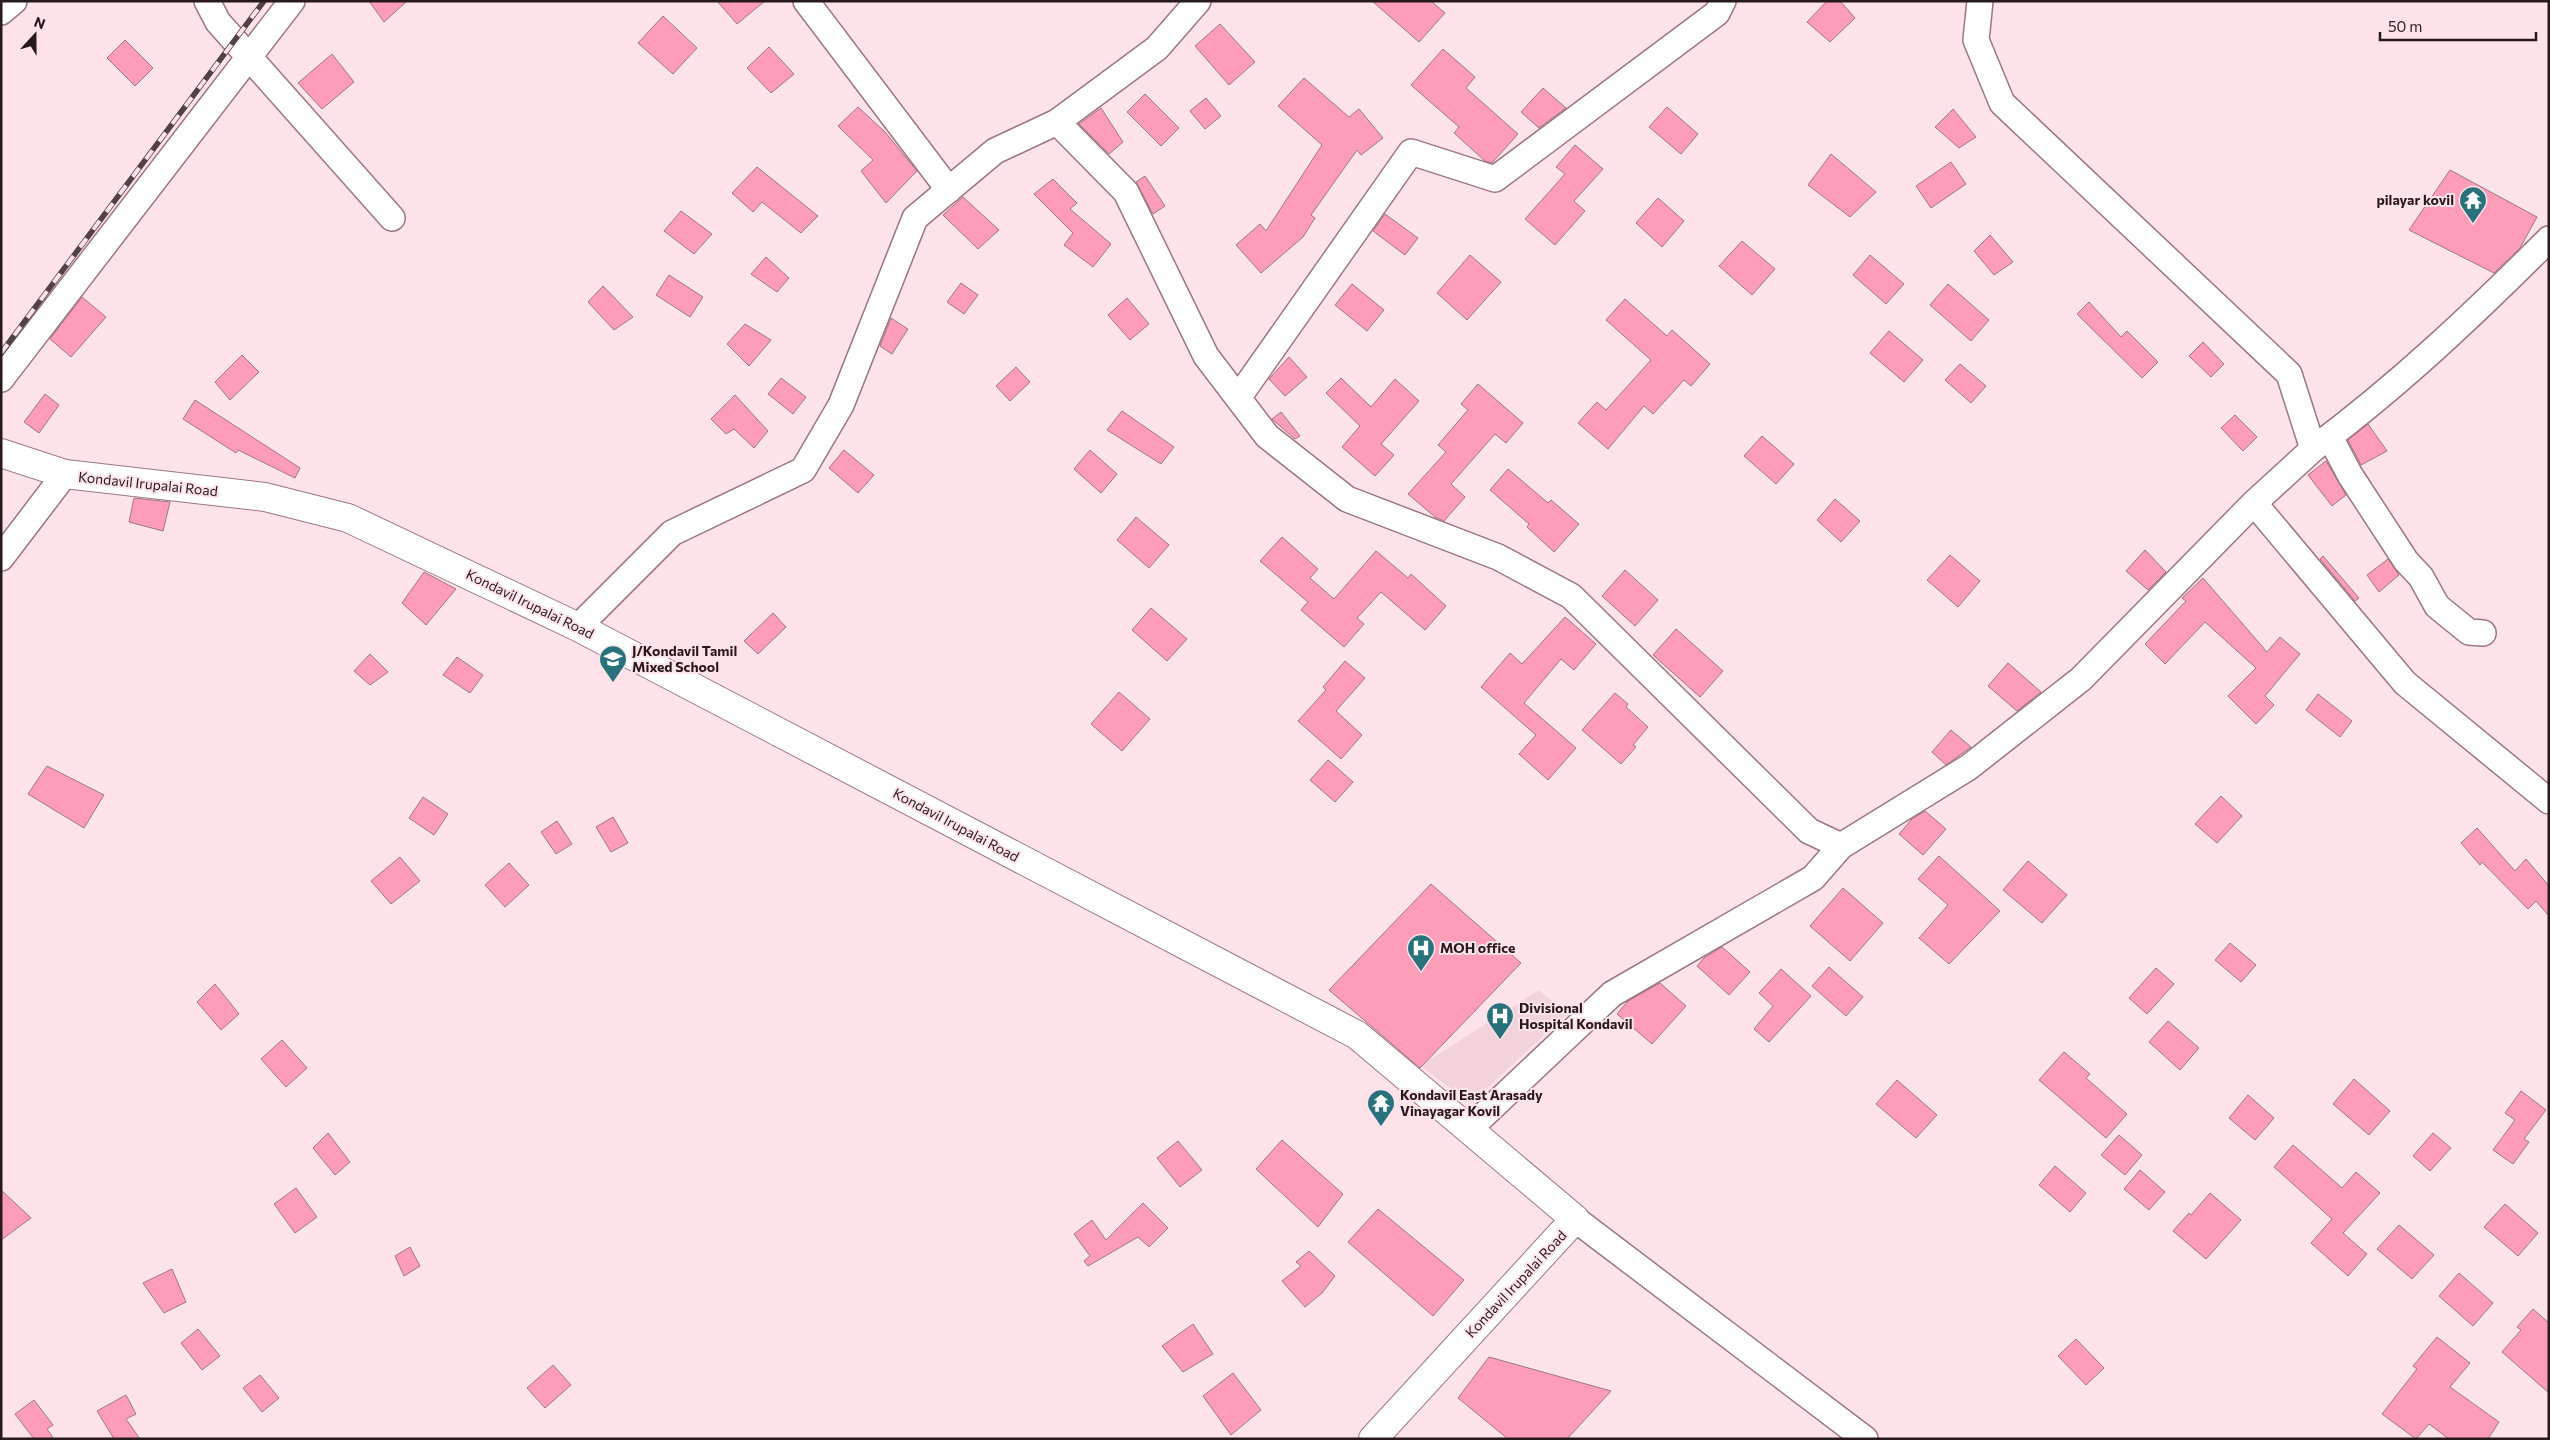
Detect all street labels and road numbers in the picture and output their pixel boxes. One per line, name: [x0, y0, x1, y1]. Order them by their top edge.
street label: Kondavil Irupalai Road: [77, 468, 219, 499]
street label: Kondavil Irupalai Road: [463, 565, 597, 642]
street label: Kondavil Irupalai Road: [890, 784, 1022, 865]
street label: Kondavil Irupalai Road: [1462, 1227, 1570, 1341]

